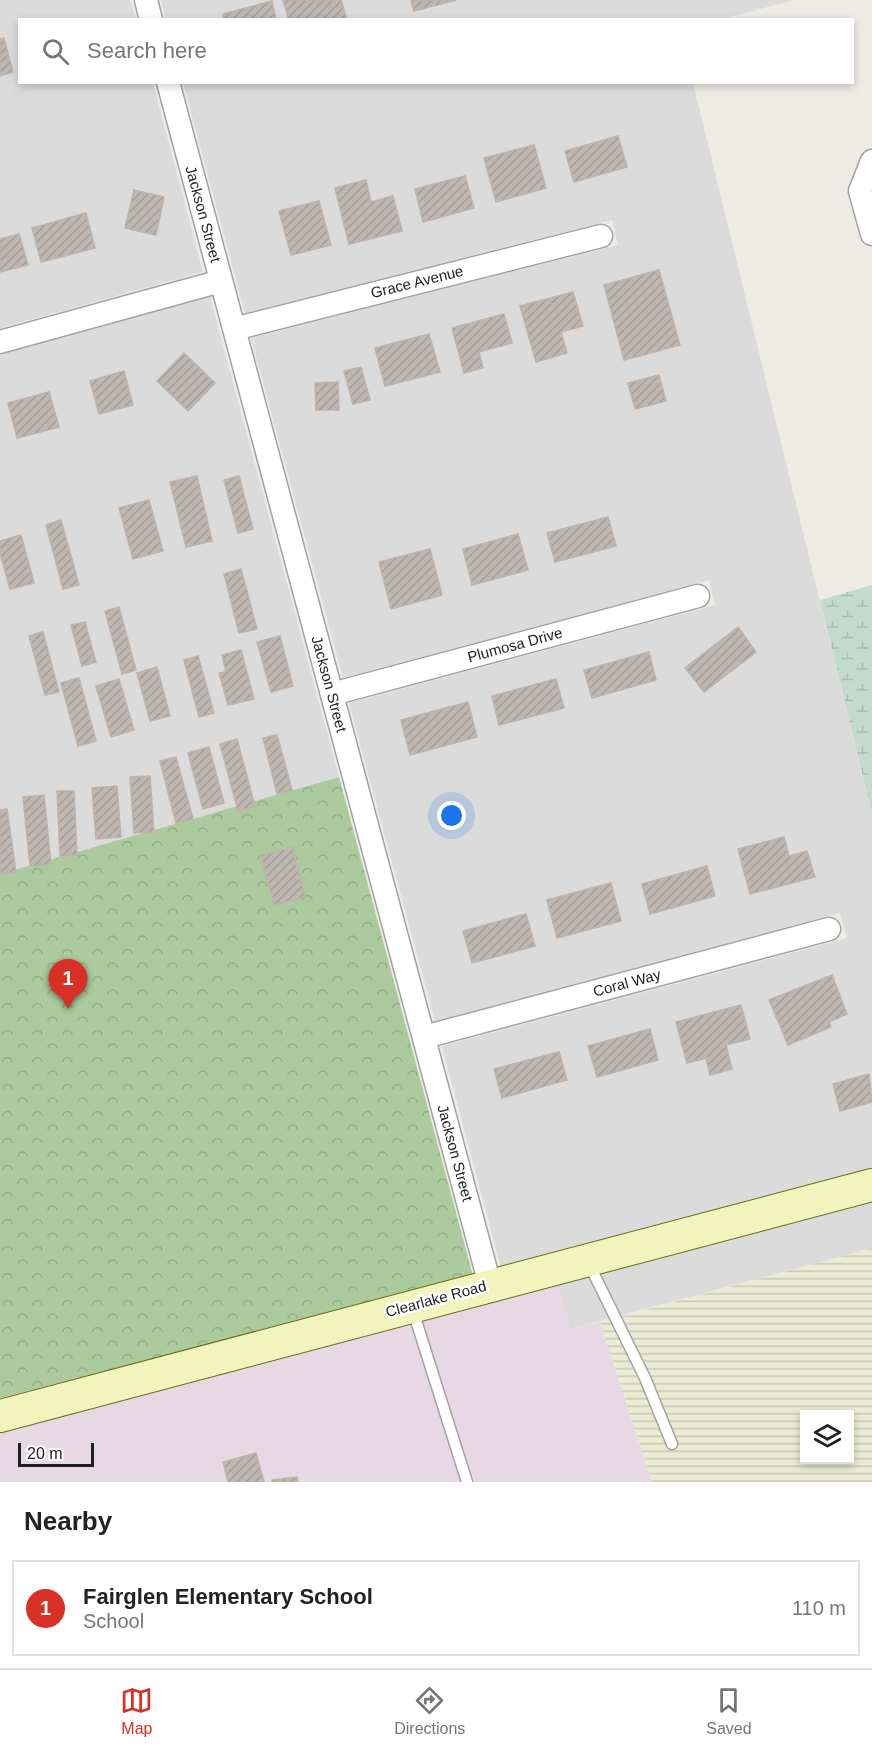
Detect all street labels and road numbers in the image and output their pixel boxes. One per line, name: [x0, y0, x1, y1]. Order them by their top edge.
street label: Jackson Street: [182, 164, 225, 265]
street label: Grace Avenue: [369, 262, 465, 301]
street label: Plumosa Drive: [466, 624, 564, 665]
street label: Jackson Street: [308, 634, 351, 735]
street label: Coral Way: [591, 965, 663, 1000]
street label: Jackson Street: [434, 1103, 477, 1204]
street label: Clearlake Road: [384, 1277, 488, 1320]

